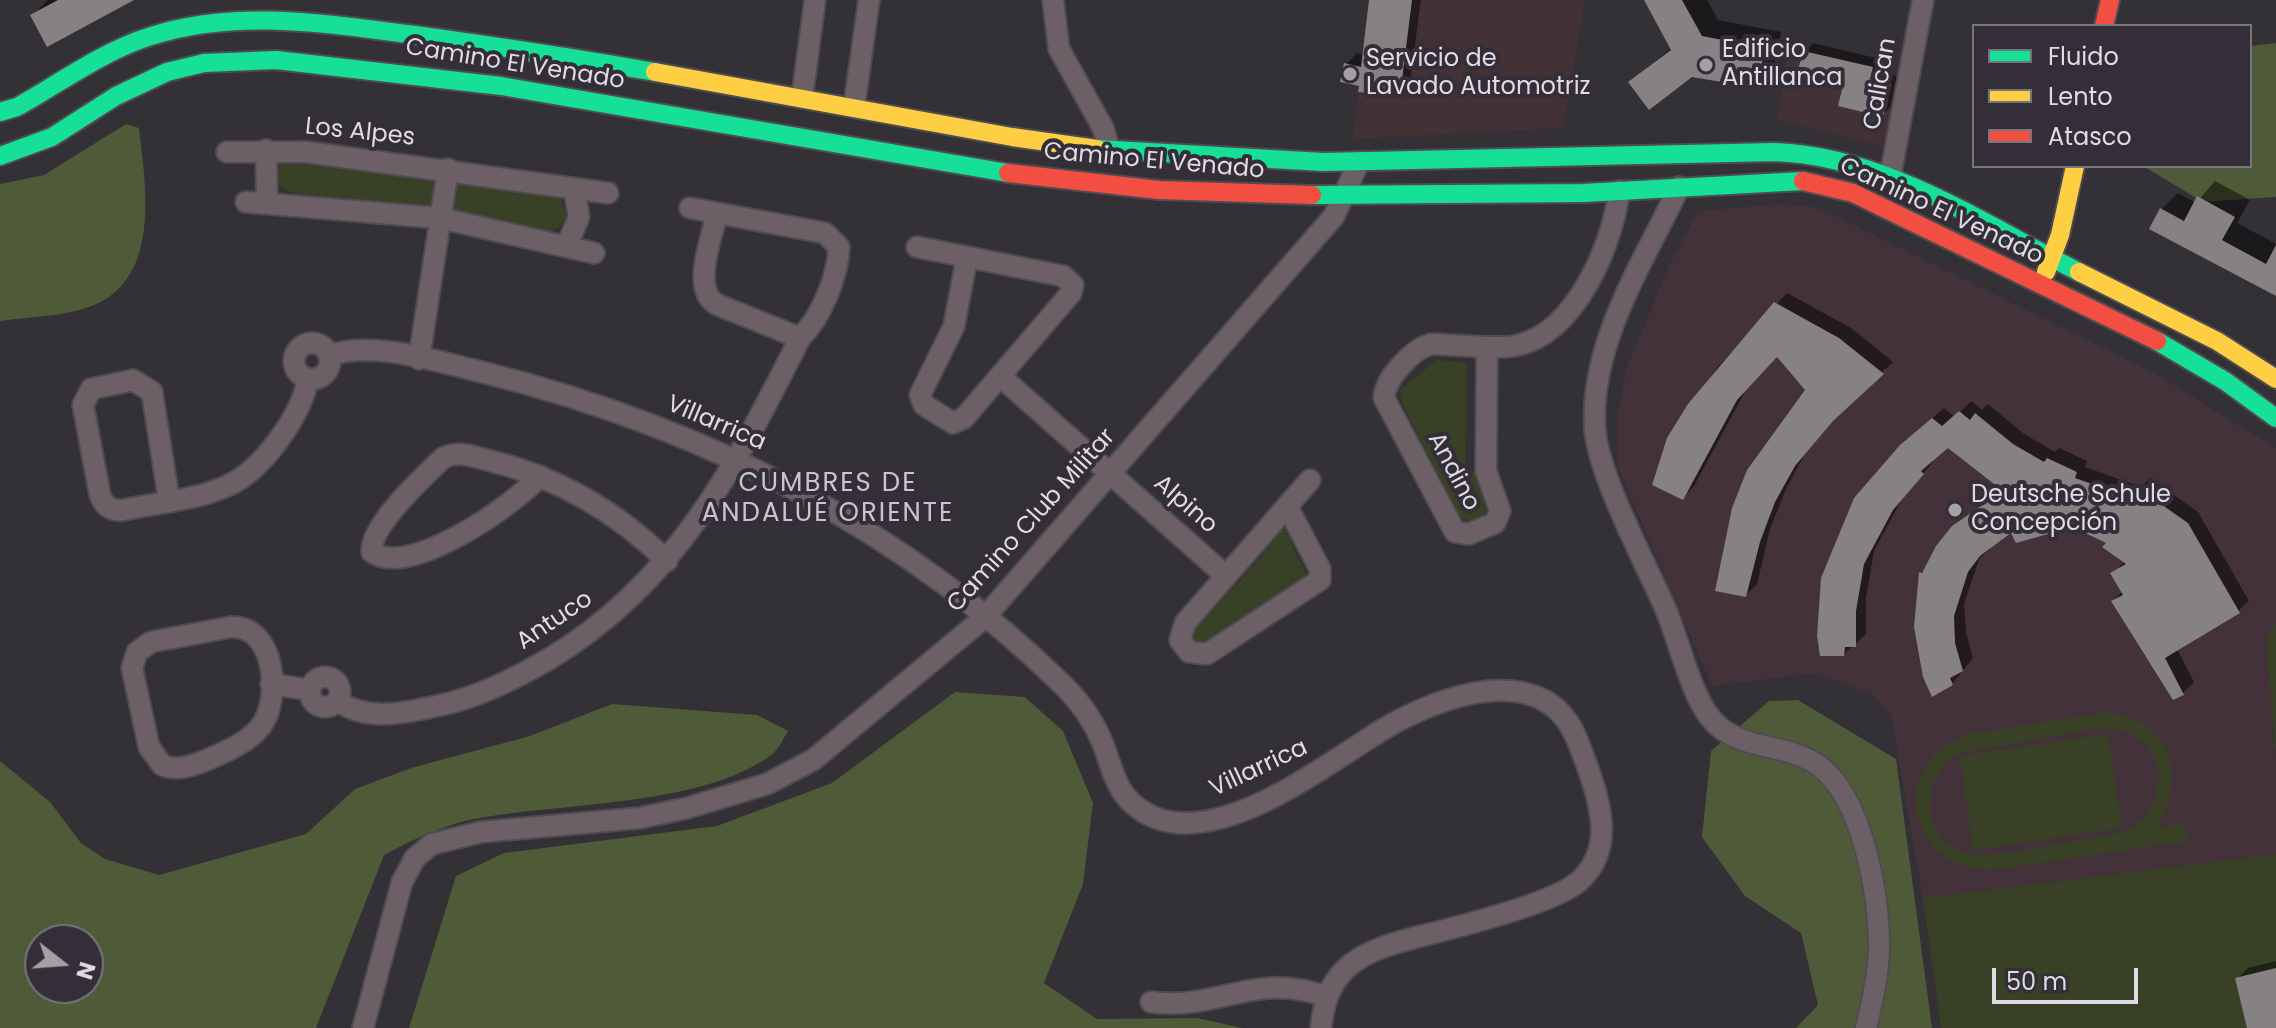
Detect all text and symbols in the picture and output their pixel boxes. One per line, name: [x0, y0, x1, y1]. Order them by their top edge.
legend: [1972, 24, 2252, 168]
street label: Camino El Venado: [403, 33, 627, 97]
street label: Calican: [1859, 36, 1903, 132]
place label: Edificio Antillanca: [1722, 37, 1842, 93]
text: Fluido: [2048, 40, 2119, 73]
place label: Servicio de Lavado Automotriz: [1366, 46, 1590, 102]
marker: Edificio Antillanca: [1697, 56, 1715, 74]
marker: Servicio de Lavado Automotriz: [1341, 65, 1359, 83]
text: Lento: [2048, 80, 2113, 113]
street label: Los Alpes: [304, 113, 416, 153]
text: Atasco: [2048, 120, 2132, 153]
street label: Camino El Venado: [1042, 138, 1266, 186]
street label: Camino El Venado: [1835, 152, 2047, 272]
street label: Villarrica: [662, 390, 770, 458]
street label: Camino Club Militar: [942, 423, 1122, 619]
street label: Andino: [1420, 428, 1486, 516]
district label: CUMBRES DE ANDALUÉ ORIENTE: [702, 468, 954, 530]
street label: Alpino: [1147, 470, 1223, 540]
place label: Deutsche Schule Concepción: [1971, 482, 2171, 538]
marker: Deutsche Schule Concepción: [1946, 501, 1964, 519]
street label: Antuco: [511, 585, 599, 657]
street label: Villarrica: [1205, 734, 1313, 804]
north arrow: [24, 924, 104, 1004]
scale bar: [1996, 952, 2142, 1002]
text: N: [68, 958, 103, 983]
text: 50 m: [2006, 965, 2067, 998]

